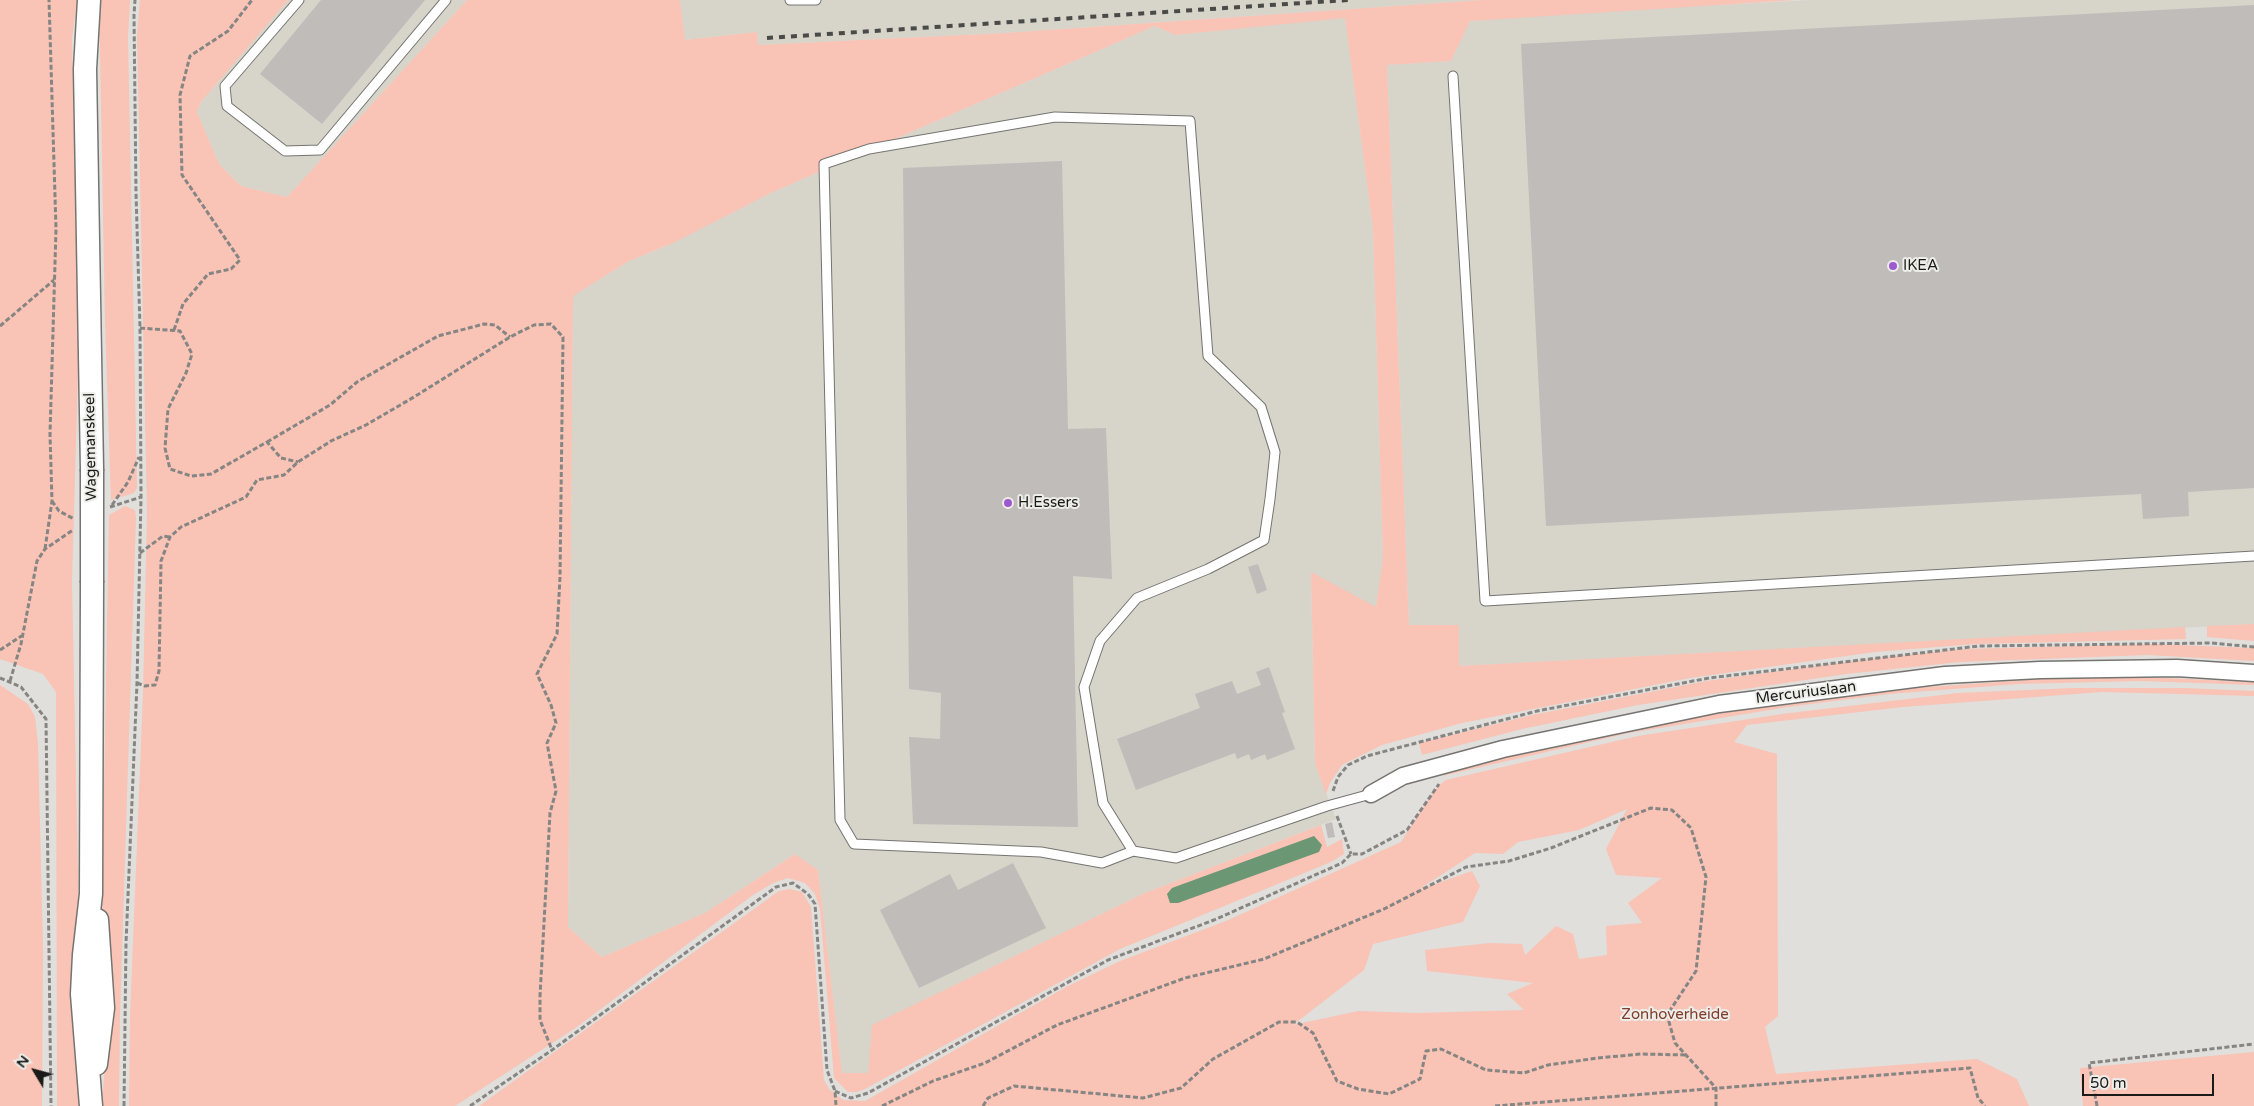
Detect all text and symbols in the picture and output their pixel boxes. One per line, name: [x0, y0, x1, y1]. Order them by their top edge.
place label: IKEA: [1903, 257, 1938, 275]
marker: IKEA: [1887, 260, 1899, 272]
street label: Wagemanskeel: [81, 393, 101, 501]
place label: H.Essers: [1018, 494, 1079, 512]
marker: H.Essers: [1002, 497, 1014, 509]
street label: Mercuriuslaan: [1755, 678, 1857, 708]
park label: Zonhoverheide: [1621, 1006, 1729, 1024]
north arrow: [10, 1046, 60, 1096]
text: N: [12, 1052, 33, 1071]
scale bar: [2084, 1064, 2216, 1096]
text: 50 m: [2090, 1074, 2127, 1092]

